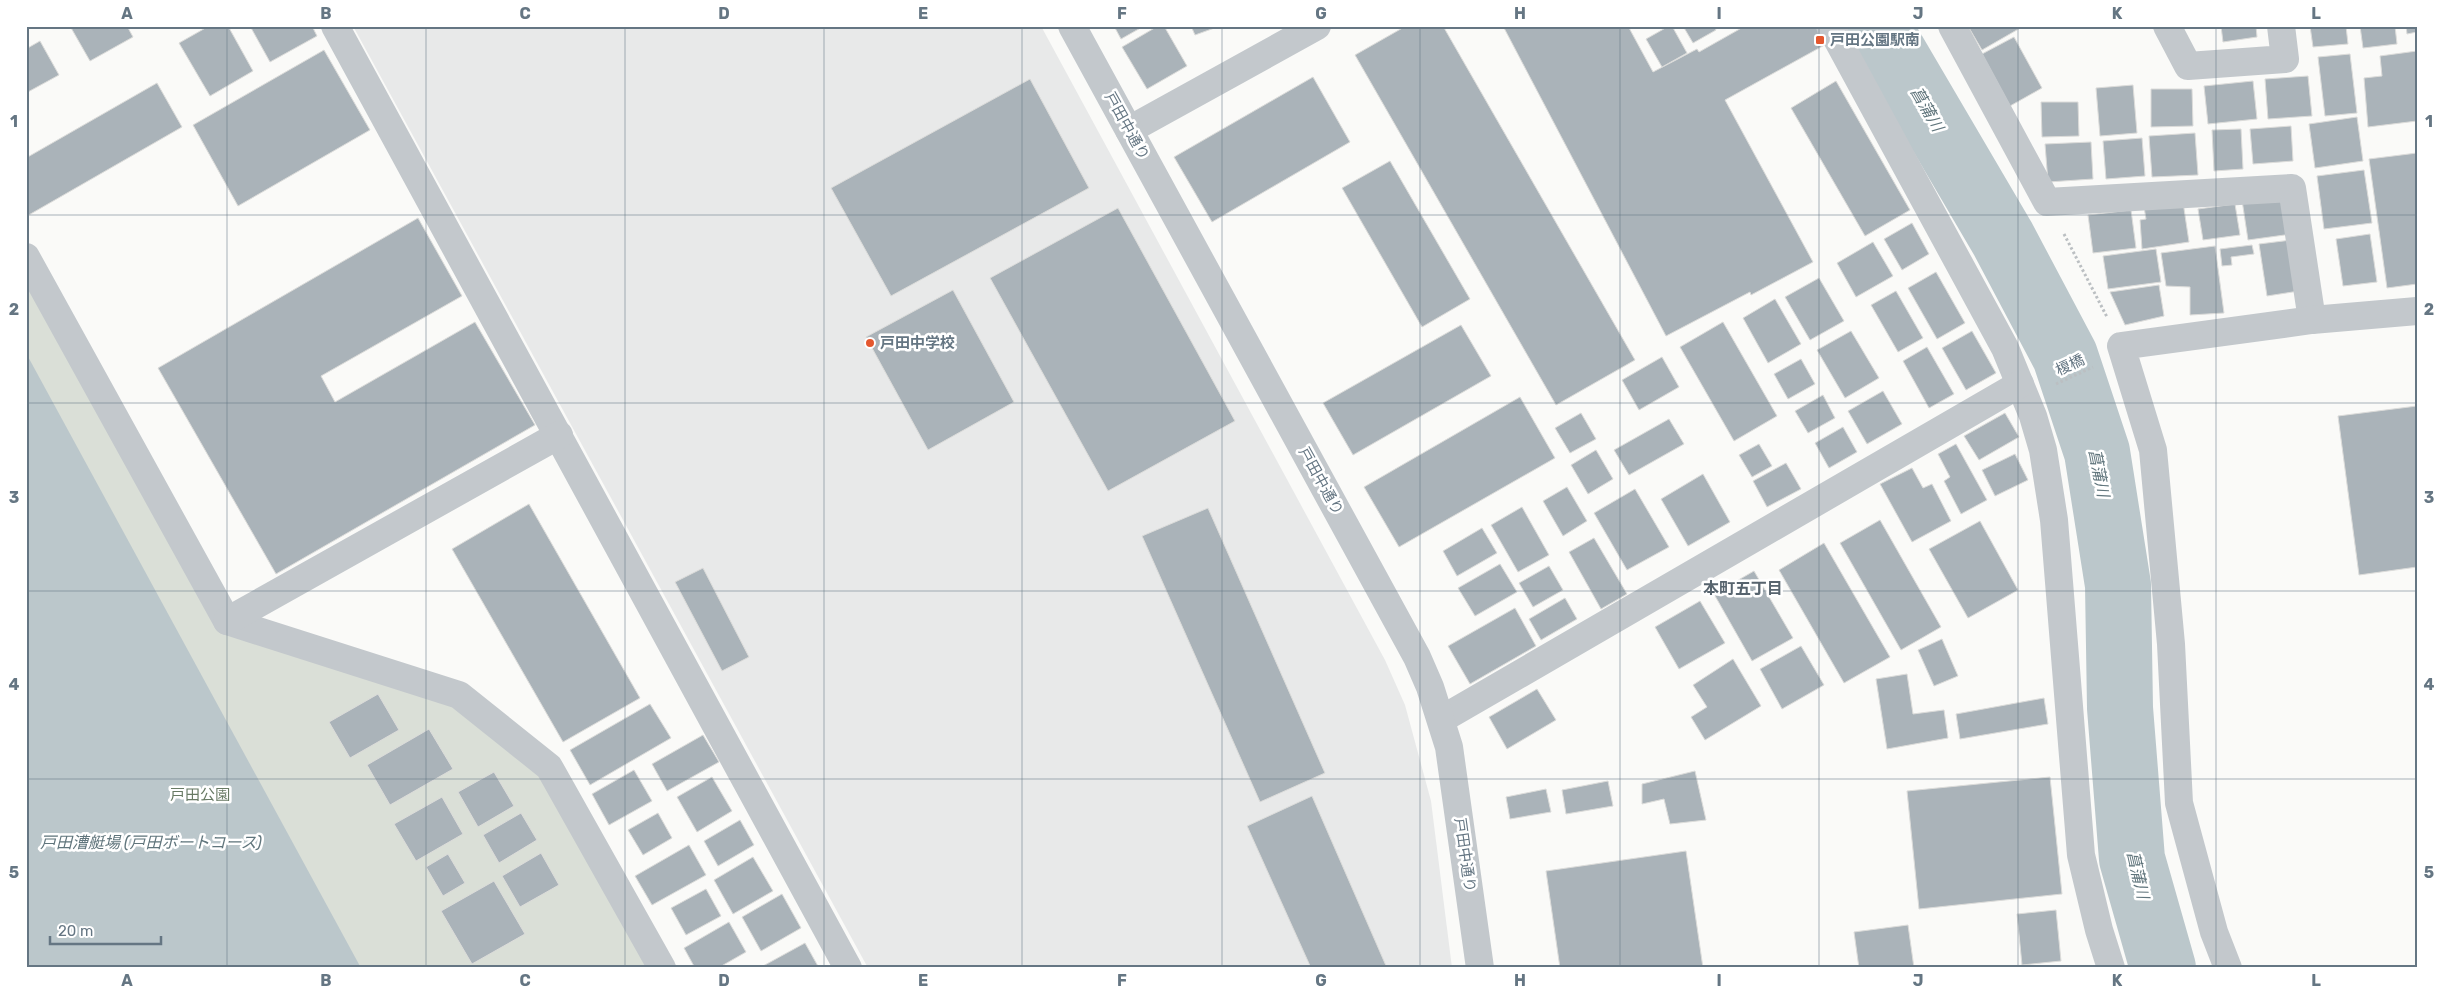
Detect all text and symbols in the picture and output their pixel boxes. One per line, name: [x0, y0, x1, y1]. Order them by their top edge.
text: A: [121, 4, 133, 23]
text: B: [320, 4, 332, 23]
text: C: [519, 4, 531, 23]
text: D: [718, 4, 730, 23]
text: E: [918, 4, 928, 23]
text: F: [1117, 4, 1127, 23]
text: G: [1315, 4, 1327, 23]
text: H: [1514, 4, 1526, 23]
text: I: [1716, 4, 1722, 23]
text: J: [1913, 4, 1923, 23]
text: K: [2112, 4, 2123, 23]
text: L: [2311, 4, 2321, 23]
place label: 戸田公園駅南: [1830, 31, 1920, 49]
marker: 戸田公園駅南: [1814, 34, 1826, 46]
water label: 菖蒲川: [1907, 83, 1948, 136]
street label: 戸田中通り: [1101, 89, 1153, 163]
text: 1: [10, 112, 18, 131]
text: 1: [2425, 112, 2433, 131]
text: 2: [9, 300, 19, 319]
text: 2: [2424, 300, 2434, 319]
place label: 戸田中学校: [880, 334, 955, 352]
marker: 戸田中学校: [864, 337, 876, 349]
street label: 榎橋: [2053, 351, 2087, 379]
street label: 戸田中通り: [1295, 444, 1347, 518]
water label: 菖蒲川: [2085, 448, 2113, 500]
text: 3: [9, 488, 19, 507]
text: 3: [2424, 488, 2434, 507]
district label: 本町五丁目: [1703, 579, 1783, 598]
text: 4: [9, 675, 20, 694]
text: 4: [2424, 675, 2435, 694]
park label: 戸田公園: [170, 786, 230, 804]
street label: 戸田中通り: [1451, 817, 1479, 893]
water label: 戸田漕艇場 (戸田ボートコース): [40, 833, 263, 852]
water label: 菖蒲川: [2123, 849, 2153, 902]
text: 5: [9, 863, 19, 882]
text: 5: [2424, 863, 2434, 882]
scale bar: [50, 914, 161, 946]
text: 20 m: [58, 922, 93, 940]
text: A: [121, 971, 133, 990]
text: B: [320, 971, 332, 990]
text: C: [519, 971, 531, 990]
text: D: [718, 971, 730, 990]
text: E: [918, 971, 928, 990]
text: F: [1117, 971, 1127, 990]
text: G: [1315, 971, 1327, 990]
text: H: [1514, 971, 1526, 990]
text: I: [1716, 971, 1722, 990]
text: J: [1913, 971, 1923, 990]
text: K: [2112, 971, 2123, 990]
text: L: [2311, 971, 2321, 990]

